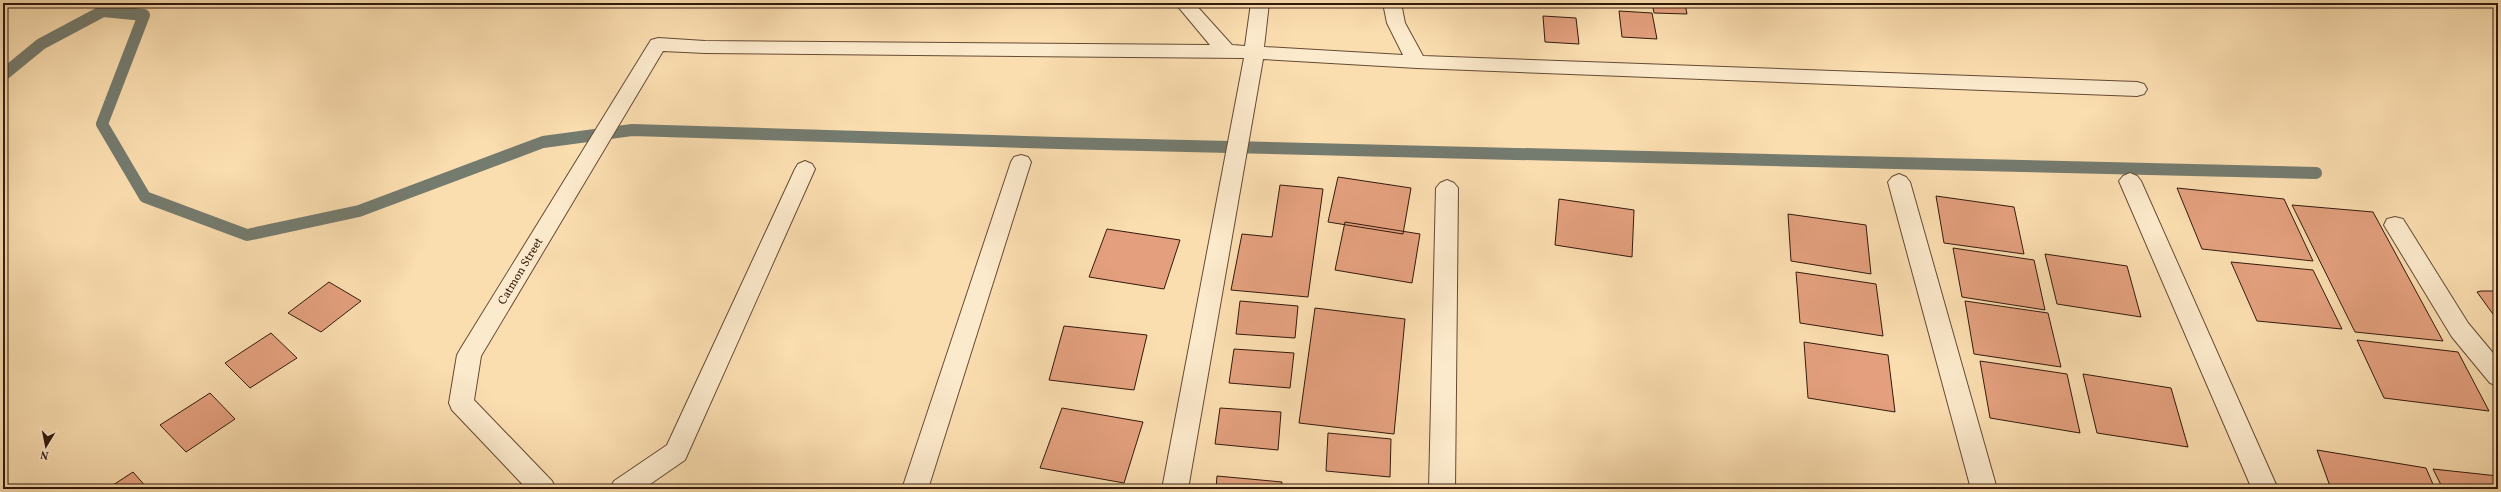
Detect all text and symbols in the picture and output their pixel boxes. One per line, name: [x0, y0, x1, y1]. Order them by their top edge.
street label: Catmon Street: [494, 235, 547, 308]
north arrow: [26, 426, 66, 466]
text: N: [39, 446, 50, 462]

